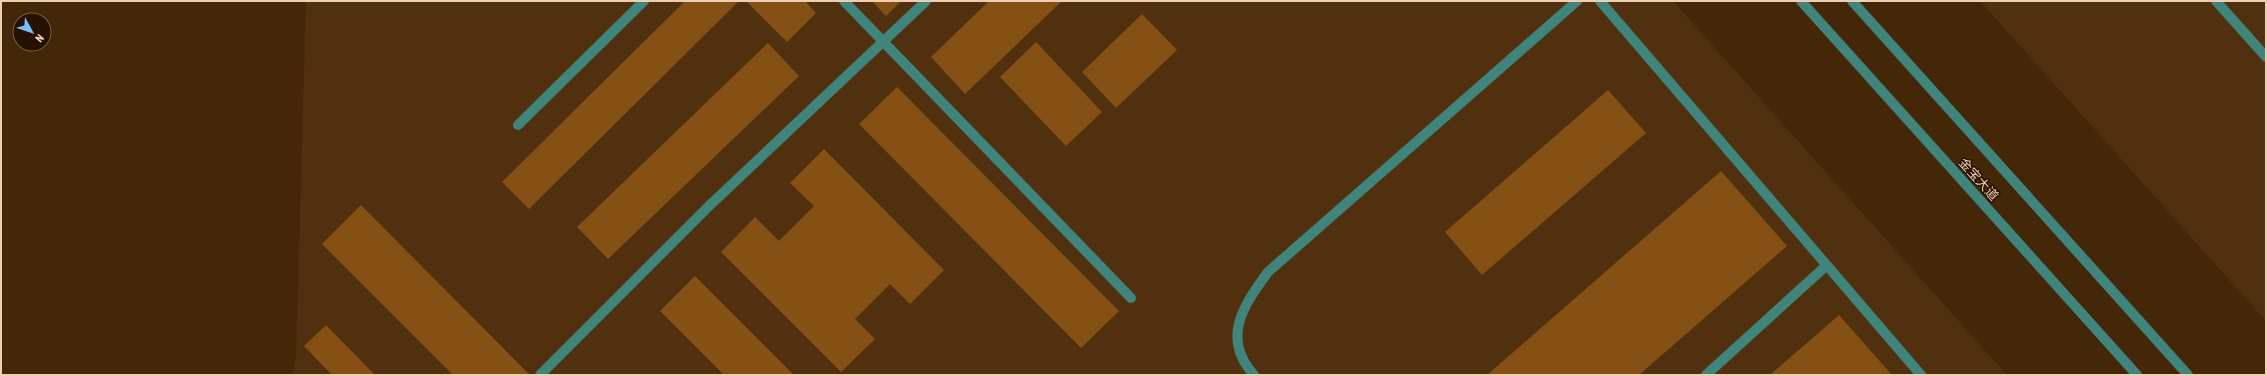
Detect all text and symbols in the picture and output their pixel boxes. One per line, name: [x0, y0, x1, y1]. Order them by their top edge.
north arrow: [12, 12, 52, 52]
text: N: [33, 32, 46, 45]
street label: 金宝大道: [1956, 155, 2002, 204]

